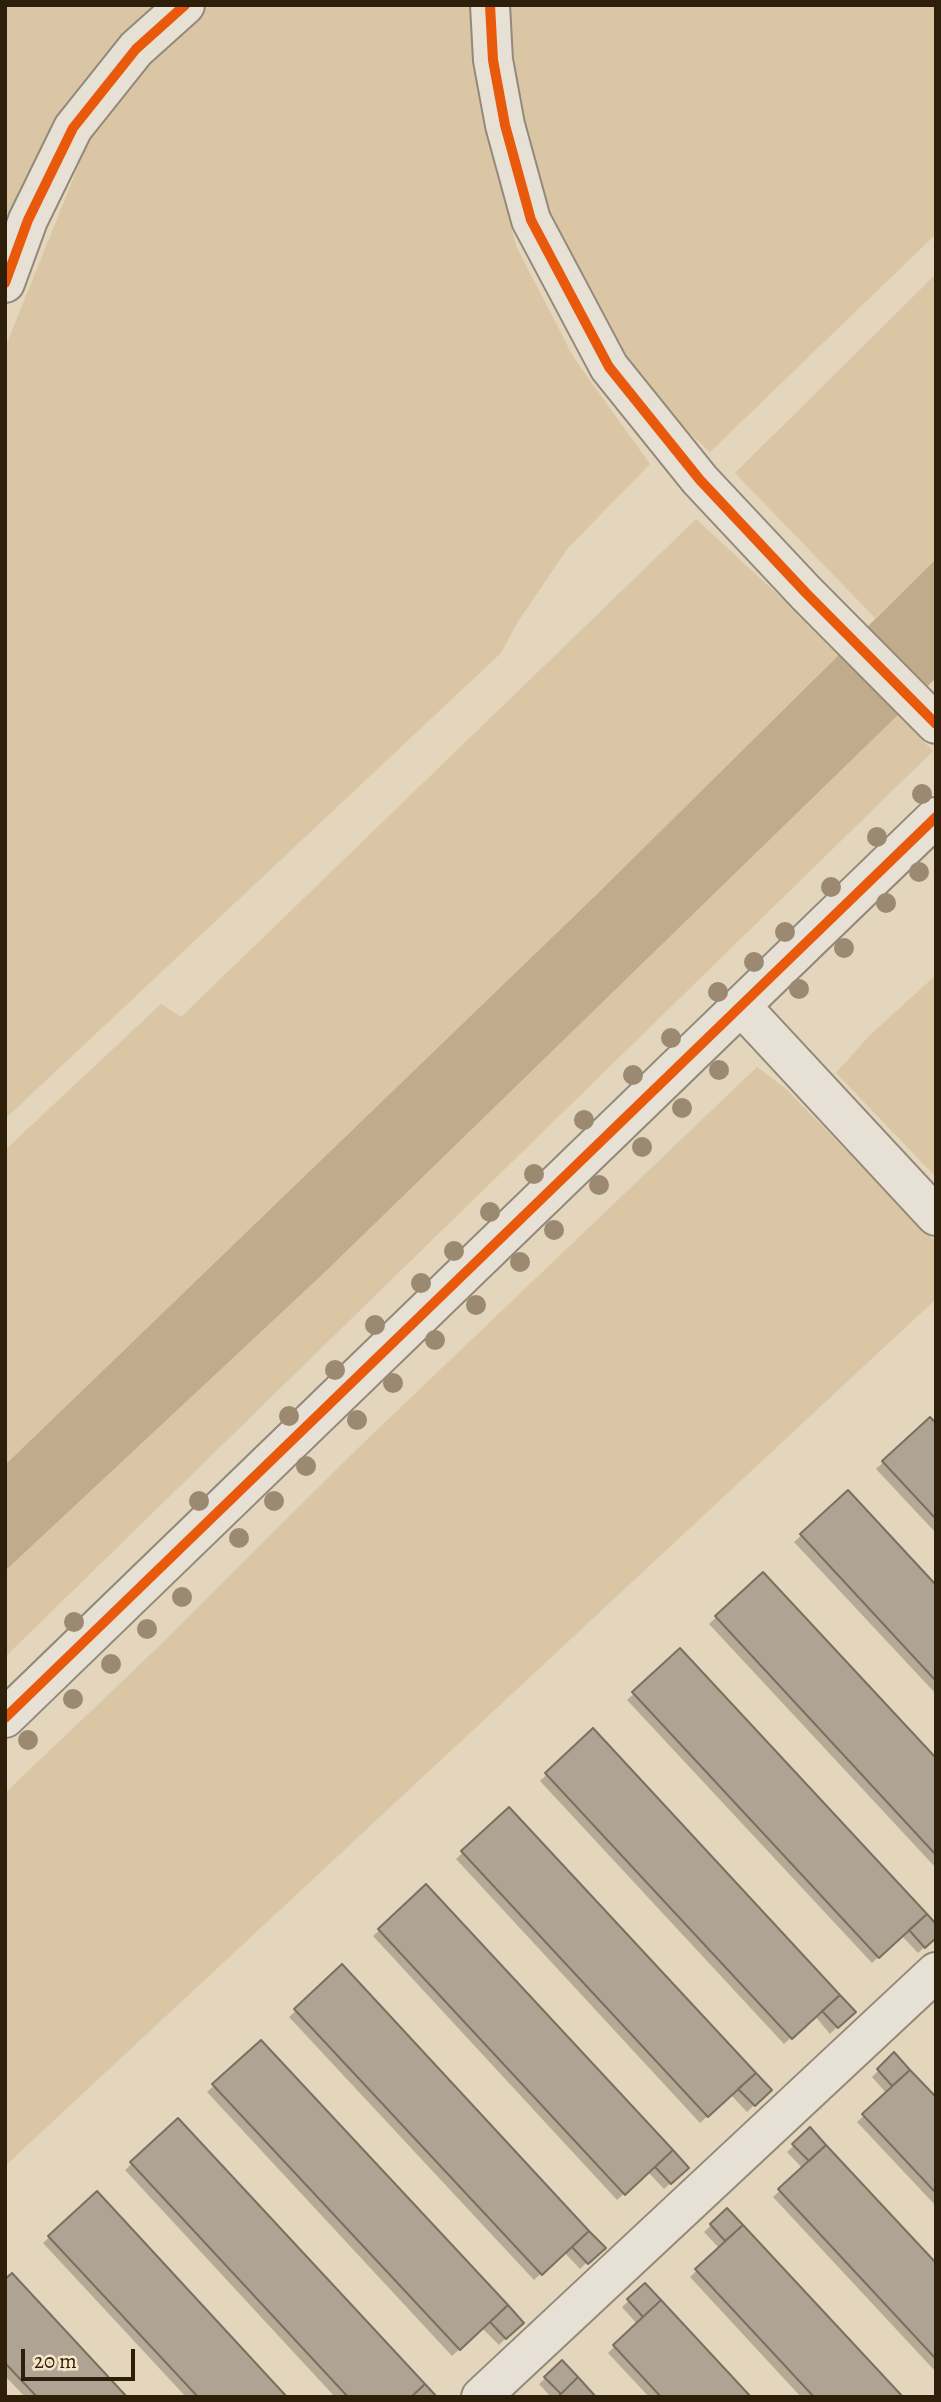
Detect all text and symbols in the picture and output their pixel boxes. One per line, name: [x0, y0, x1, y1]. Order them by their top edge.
scale bar: [24, 2336, 138, 2380]
text: 20 m: [34, 2347, 77, 2375]

